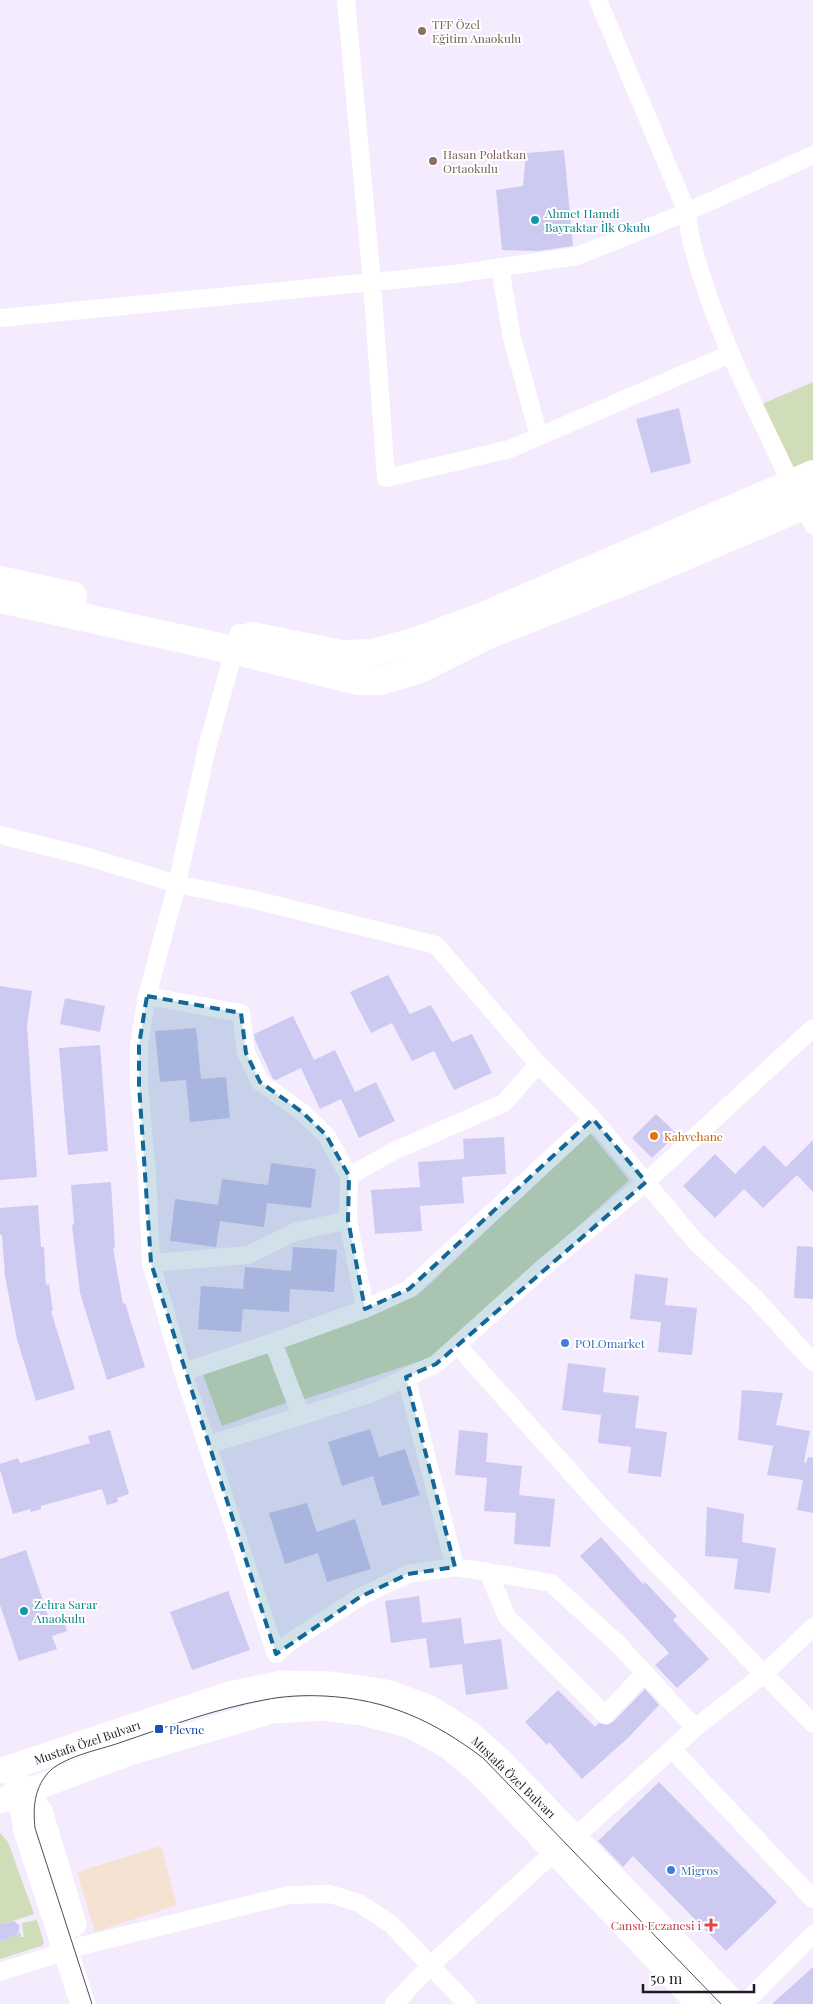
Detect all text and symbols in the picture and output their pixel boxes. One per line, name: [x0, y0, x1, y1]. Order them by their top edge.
place label: TFF Özel Eğitim Anaokulu: [432, 16, 521, 46]
marker: TFF Özel Eğitim Anaokulu: [416, 25, 428, 37]
place label: Hasan Polatkan Ortaokulu: [443, 146, 526, 176]
marker: Hasan Polatkan Ortaokulu: [427, 155, 439, 167]
place label: Ahmet Hamdi Bayraktar İlk Okulu: [544, 205, 650, 235]
marker: Ahmet Hamdi Bayraktar İlk Okulu: [529, 214, 541, 226]
place label: Kahvehane: [664, 1128, 723, 1144]
marker: Kahvehane: [648, 1130, 660, 1142]
place label: POLOmarket: [575, 1335, 646, 1351]
marker: POLOmarket: [559, 1337, 571, 1349]
place label: Zehra Sarar Anaokulu: [33, 1596, 98, 1626]
marker: Zehra Sarar Anaokulu: [18, 1605, 30, 1617]
street label: Mustafa Özel Bulvarı: [32, 1716, 143, 1768]
place label: Plevne: [169, 1721, 204, 1737]
marker: Plevne: [153, 1723, 165, 1735]
street label: Mustafa Özel Bulvarı: [468, 1733, 560, 1822]
place label: Migros: [681, 1862, 718, 1878]
marker: Migros: [665, 1864, 677, 1876]
place label: Cansu Eczanesi i: [611, 1917, 701, 1933]
marker: Cansu Eczanesi i: [705, 1919, 717, 1931]
scale bar: [643, 1962, 754, 1994]
text: 50 m: [650, 1968, 683, 1988]

